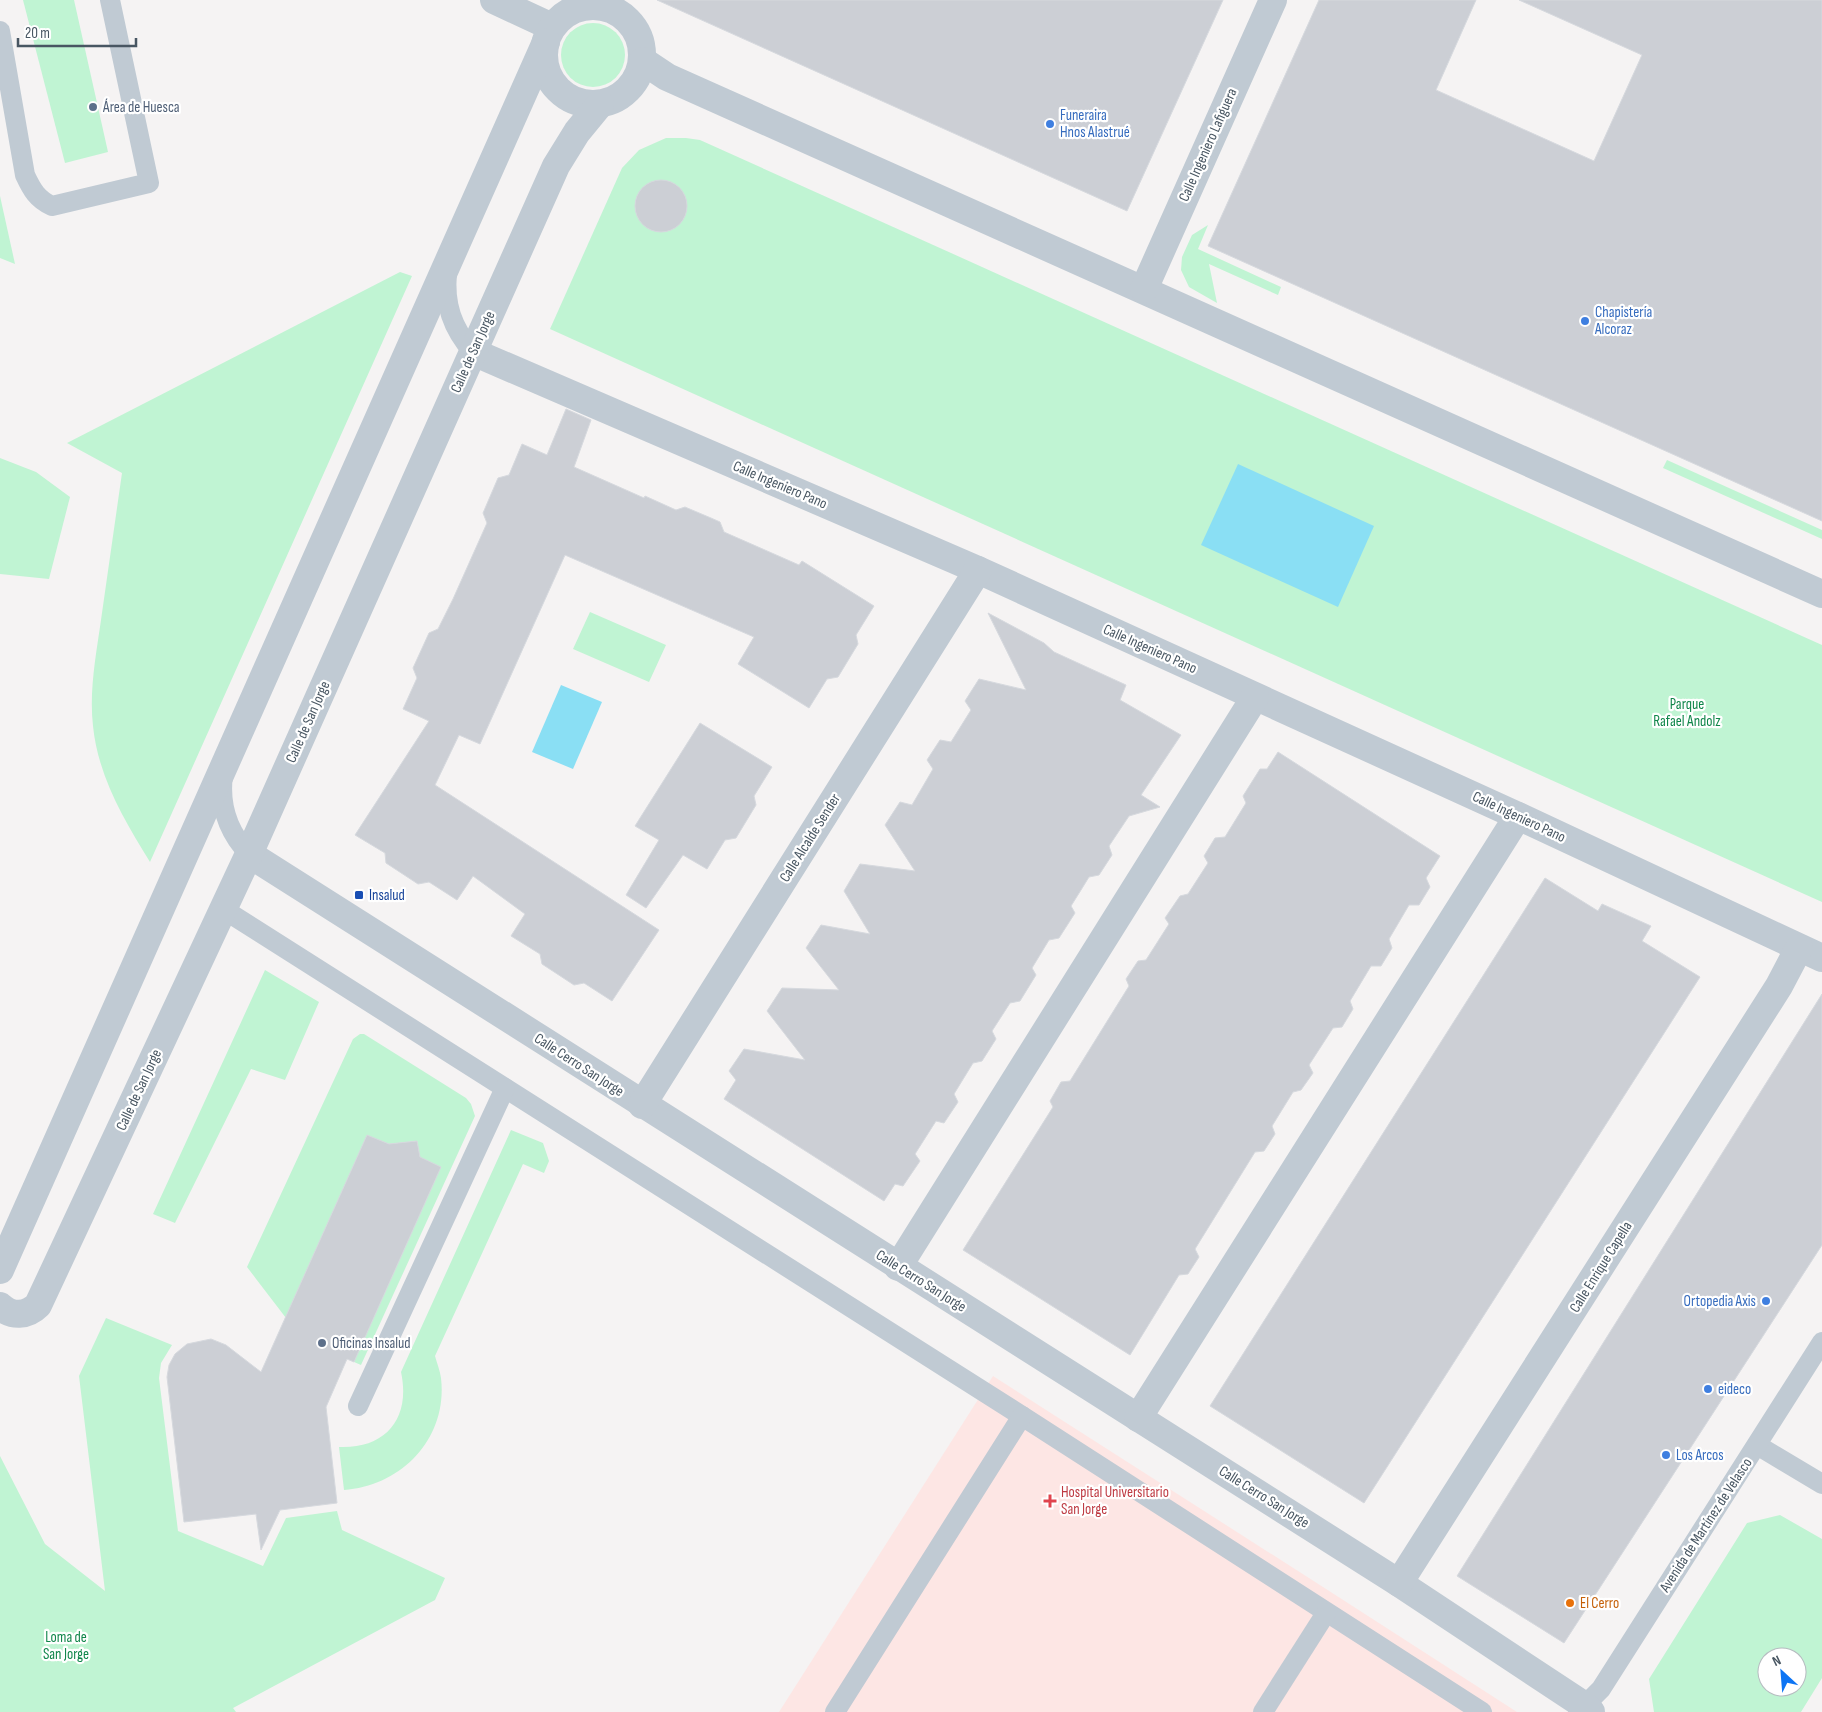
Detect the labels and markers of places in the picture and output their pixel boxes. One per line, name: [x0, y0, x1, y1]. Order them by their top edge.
place label: Área de Huesca: [102, 98, 180, 117]
marker: Área de Huesca: [87, 101, 99, 113]
place label: Funeraira Hnos Alastrué: [1060, 106, 1130, 142]
marker: Funeraira Hnos Alastrué: [1044, 118, 1056, 130]
place label: Chapistería Alcoraz: [1594, 303, 1652, 339]
marker: Chapistería Alcoraz: [1579, 315, 1591, 327]
place label: Insalud: [369, 886, 405, 905]
marker: Insalud: [353, 889, 365, 901]
place label: Ortopedia Axis: [1684, 1292, 1756, 1311]
marker: Ortopedia Axis: [1760, 1295, 1772, 1307]
place label: Oficinas Insalud: [332, 1334, 411, 1353]
marker: Oficinas Insalud: [316, 1337, 328, 1349]
place label: eideco: [1718, 1380, 1751, 1399]
marker: eideco: [1702, 1383, 1714, 1395]
place label: Los Arcos: [1676, 1446, 1724, 1465]
marker: Los Arcos: [1660, 1449, 1672, 1461]
place label: Hospital Universitario San Jorge: [1061, 1483, 1169, 1519]
marker: Hospital Universitario San Jorge: [1043, 1494, 1057, 1508]
place label: El Cerro: [1580, 1594, 1619, 1613]
marker: El Cerro: [1564, 1597, 1576, 1609]

